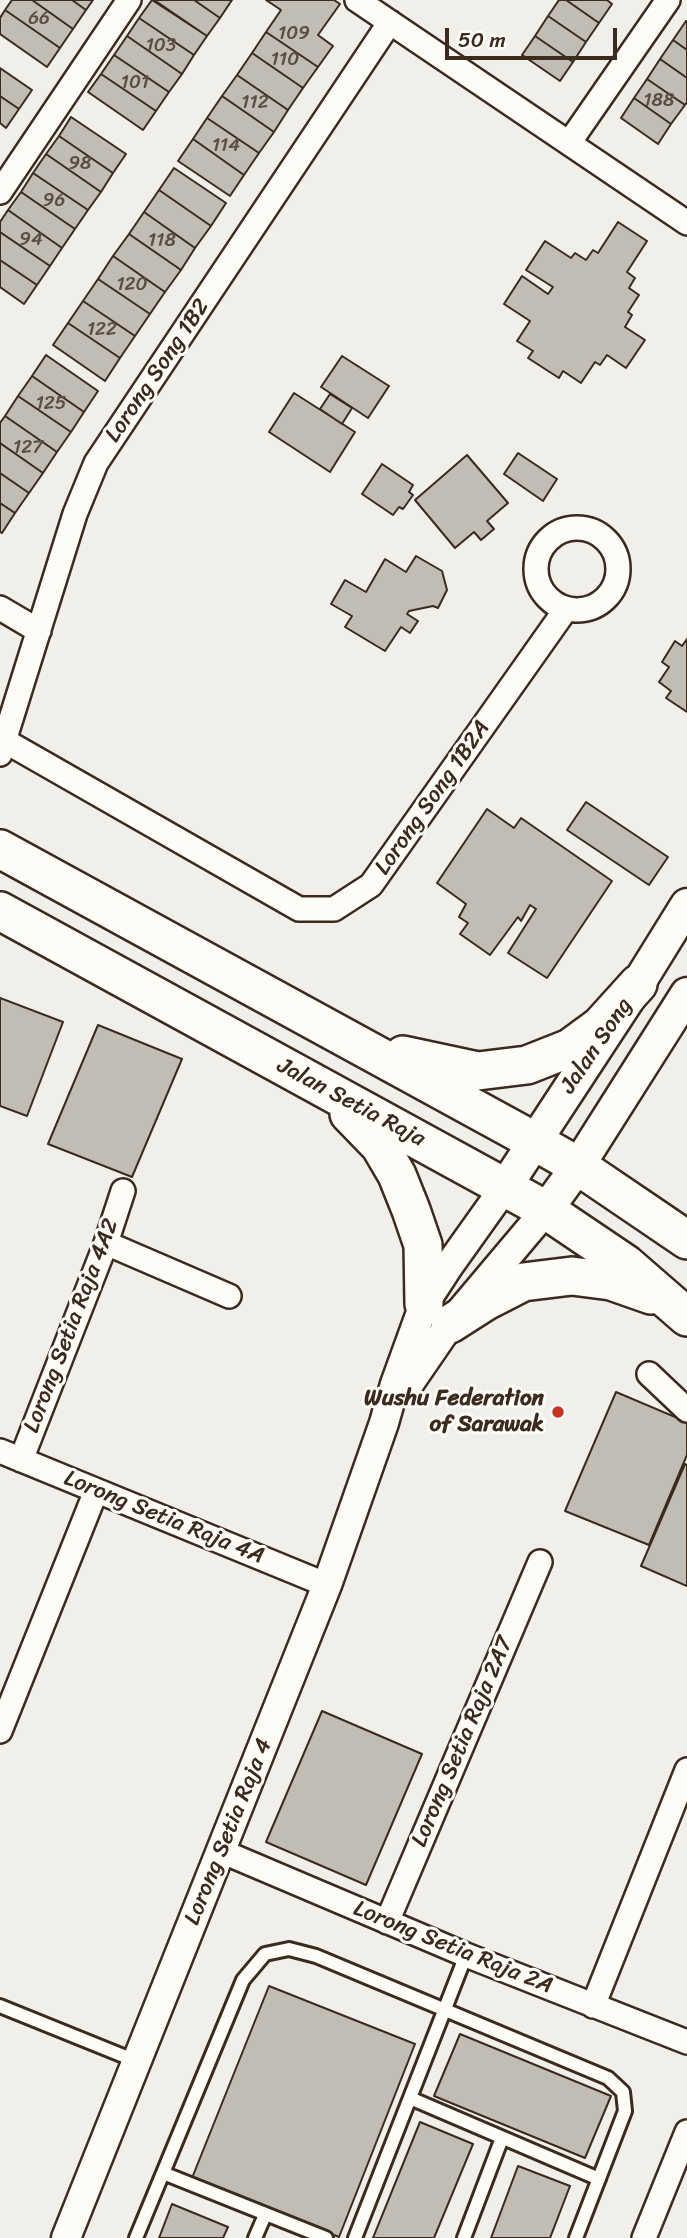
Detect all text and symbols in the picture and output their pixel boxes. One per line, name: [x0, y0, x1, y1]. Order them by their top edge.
house number: 66: [28, 8, 50, 30]
scale bar: [449, 14, 620, 58]
text: 50 m: [458, 21, 506, 59]
house number: 109: [278, 23, 310, 45]
house number: 103: [146, 35, 176, 57]
house number: 110: [271, 49, 299, 71]
house number: 101: [121, 72, 149, 94]
house number: 188: [643, 90, 675, 112]
house number: 112: [241, 92, 269, 114]
house number: 114: [212, 135, 240, 157]
house number: 98: [68, 153, 92, 175]
house number: 96: [43, 190, 65, 212]
house number: 94: [19, 229, 43, 251]
house number: 118: [148, 230, 176, 252]
house number: 120: [116, 274, 148, 296]
street label: Lorong Song 1B2: [100, 294, 216, 448]
house number: 122: [87, 319, 117, 341]
house number: 125: [36, 393, 66, 415]
house number: 127: [13, 437, 43, 459]
street label: Lorong Song 1B2A: [369, 715, 497, 881]
street label: Jalan Song: [555, 993, 639, 1099]
street label: Jalan Setia Raja: [272, 1052, 430, 1154]
street label: Lorong Setia Raja 4A2: [18, 1215, 126, 1437]
place label: Wushu Federation of Sarawak: [364, 1385, 544, 1439]
marker: Wushu Federation of Sarawak: [550, 1404, 566, 1420]
street label: Lorong Setia Raja 4A: [60, 1465, 268, 1571]
street label: Lorong Setia Raja 2A7: [406, 1633, 520, 1851]
street label: Lorong Setia Raja 4: [179, 1735, 279, 1929]
street label: Lorong Setia Raja 2A: [349, 1895, 557, 2001]

